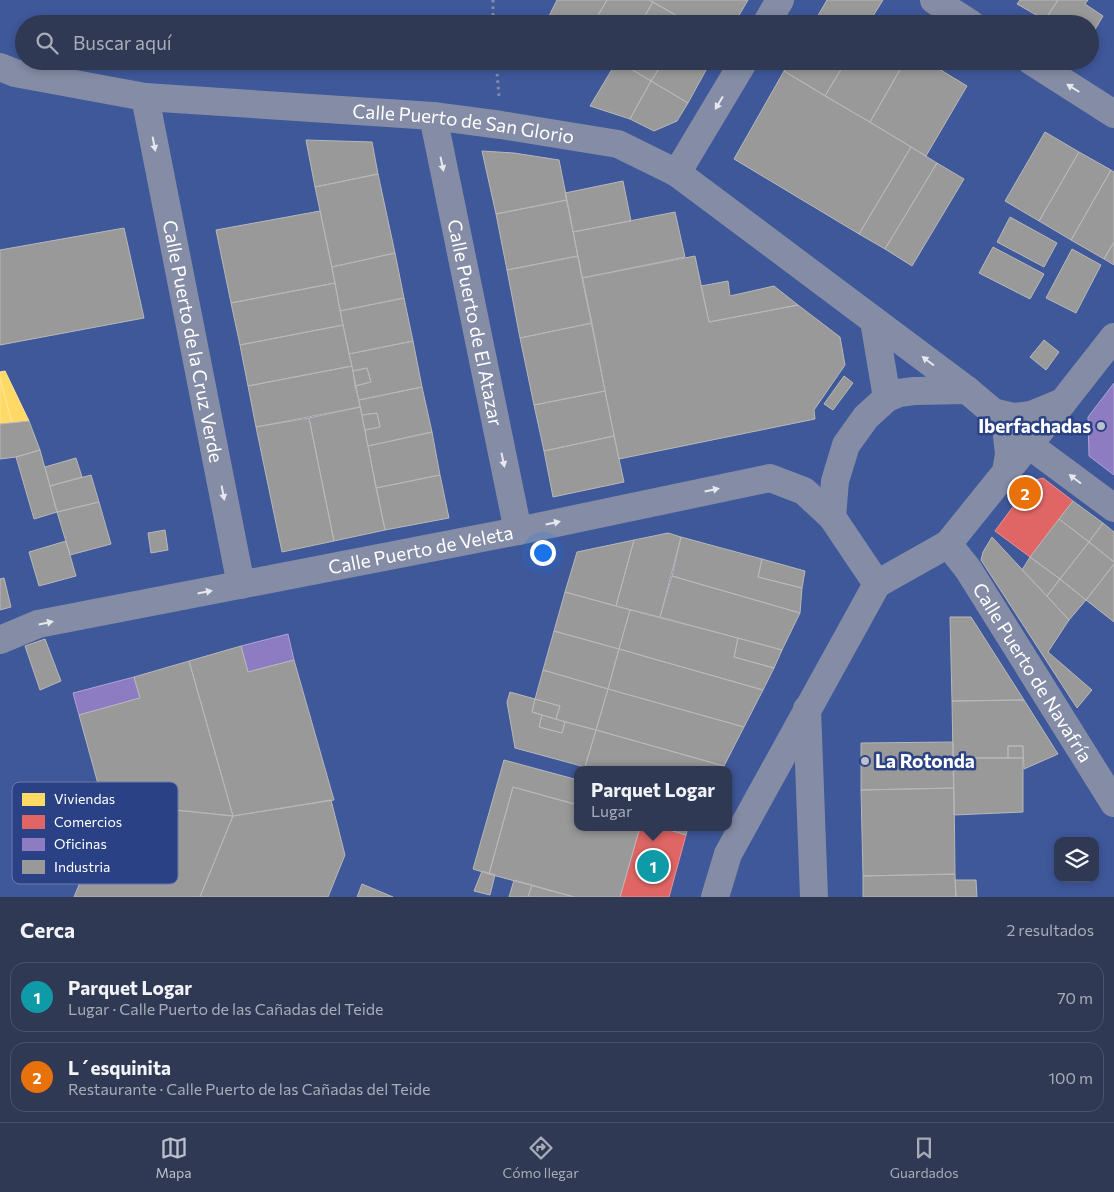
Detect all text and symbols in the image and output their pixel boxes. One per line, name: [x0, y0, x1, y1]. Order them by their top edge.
search box: [15, 15, 1099, 70]
icon: search: [33, 29, 61, 57]
text: Buscar aquí: [73, 31, 172, 54]
one-way arrow: [1066, 83, 1079, 92]
one-way arrow: [714, 97, 723, 110]
street label: Calle Puerto de San Glorio: [352, 99, 576, 148]
one-way arrow: [151, 137, 159, 153]
one-way arrow: [439, 156, 447, 172]
street label: Calle Puerto de El Atazar: [443, 217, 508, 428]
street label: Calle Puerto de la Cruz Verde: [158, 218, 229, 464]
one-way arrow: [922, 356, 935, 367]
place label: Iberfachadas: [978, 414, 1091, 437]
marker: Iberfachadas: [1095, 420, 1107, 432]
one-way arrow: [499, 453, 507, 468]
pin: 2: [1009, 474, 1041, 512]
one-way arrow: [1068, 474, 1082, 484]
one-way arrow: [219, 485, 227, 500]
one-way arrow: [705, 486, 720, 494]
one-way arrow: [546, 519, 562, 527]
street label: Calle Puerto de Veleta: [326, 520, 515, 579]
your location: [530, 540, 556, 566]
street label: Calle Puerto de Navafría: [968, 578, 1098, 766]
one-way arrow: [198, 588, 213, 596]
one-way arrow: [38, 619, 53, 627]
place label: La Rotonda: [875, 749, 975, 772]
marker: La Rotonda: [859, 755, 871, 767]
popup: [574, 766, 732, 831]
text: Parquet Logar: [591, 778, 715, 801]
legend: [12, 782, 178, 884]
text: Viviendas: [54, 790, 115, 807]
text: Lugar: [591, 801, 632, 820]
text: Comercios: [54, 813, 122, 830]
text: Oficinas: [54, 835, 107, 852]
map controls: [1054, 837, 1099, 882]
button: layers: [1054, 837, 1099, 882]
pin: 1: [637, 847, 669, 885]
text: Industria: [54, 858, 110, 875]
text: Cerca: [20, 917, 75, 942]
text: 2 resultados: [1006, 920, 1094, 939]
text: Parquet Logar: [68, 976, 192, 999]
text: 1: [33, 988, 41, 1007]
text: 70 m: [1057, 988, 1093, 1007]
text: Lugar · Calle Puerto de las Cañadas del Teide: [68, 999, 384, 1018]
text: L´esquinita: [68, 1056, 171, 1079]
text: 2: [32, 1068, 42, 1087]
text: 100 m: [1048, 1068, 1093, 1087]
text: Restaurante · Calle Puerto de las Cañadas del Teide: [68, 1079, 431, 1098]
tab: Mapa: [155, 1134, 192, 1181]
tab: Cómo llegar: [503, 1134, 579, 1181]
tab: Guardados: [890, 1134, 959, 1181]

